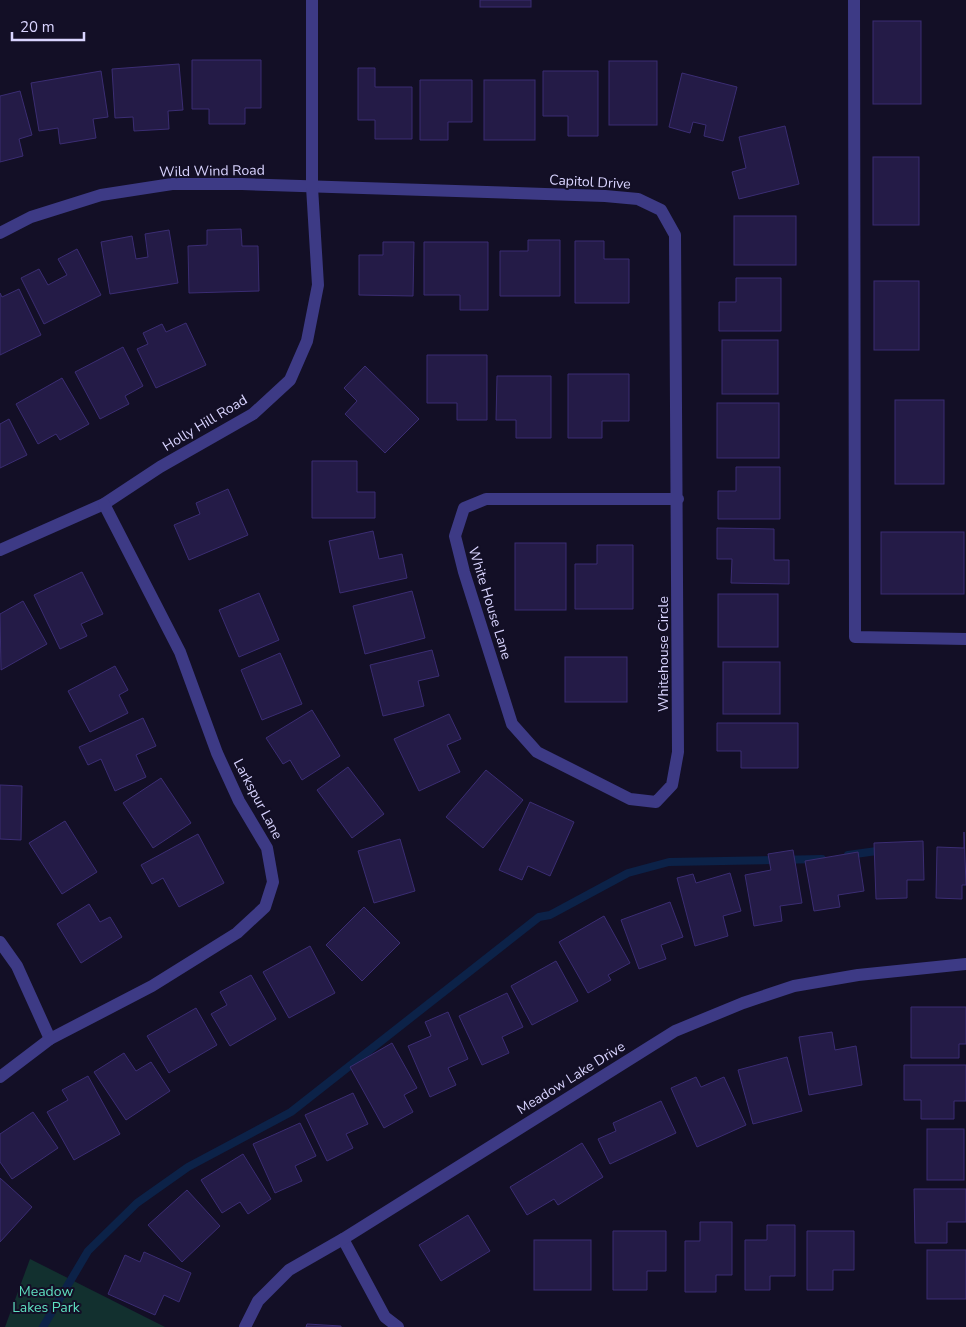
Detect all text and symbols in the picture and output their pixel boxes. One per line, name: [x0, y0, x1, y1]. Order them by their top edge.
scale bar: [12, 10, 85, 42]
text: 20 m: [20, 17, 55, 37]
street label: Wild Wind Road: [159, 161, 265, 181]
street label: Capitol Drive: [549, 170, 631, 194]
street label: Holly Hill Road: [159, 390, 251, 456]
street label: White House Lane: [464, 544, 516, 662]
street label: Whitehouse Circle: [654, 596, 673, 712]
street label: Larkspur Lane: [229, 755, 287, 843]
street label: Meadow Lake Drive: [513, 1037, 629, 1119]
park label: Meadow Lakes Park: [12, 1282, 81, 1317]

